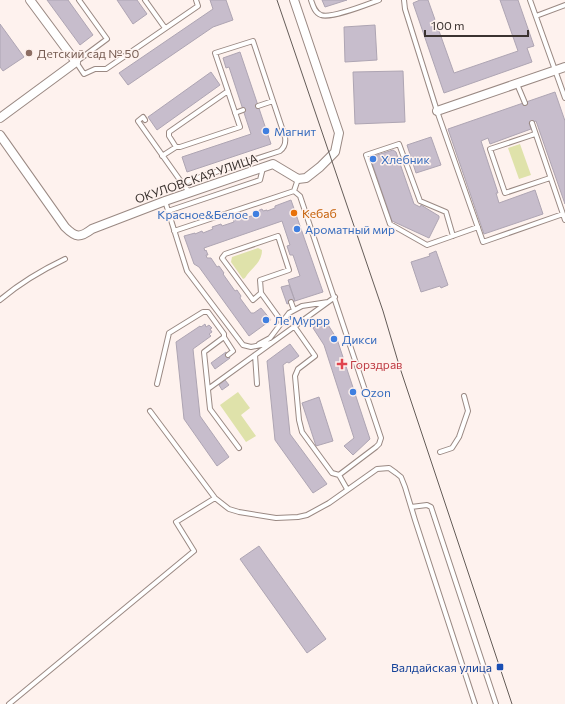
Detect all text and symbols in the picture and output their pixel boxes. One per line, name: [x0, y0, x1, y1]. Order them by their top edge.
scale bar: [425, 12, 528, 38]
text: 100 m: [431, 18, 465, 32]
place label: Детский сад № 50: [37, 46, 139, 60]
marker: Детский сад № 50: [24, 48, 34, 58]
place label: Магнит: [274, 124, 317, 138]
marker: Магнит: [261, 126, 271, 136]
street label: ОКУЛОВСКАЯ УЛИЦА: [133, 150, 259, 206]
place label: Хлебник: [381, 152, 430, 166]
marker: Хлебник: [368, 154, 378, 164]
place label: Кебаб: [302, 206, 337, 220]
place label: Красное&Белое: [157, 207, 248, 221]
marker: Кебаб: [289, 208, 299, 218]
marker: Красное&Белое: [251, 209, 261, 219]
place label: Ароматный мир: [305, 222, 395, 236]
marker: Ароматный мир: [292, 224, 302, 234]
place label: Ле'Муррр: [274, 313, 330, 327]
marker: Ле'Муррр: [261, 315, 271, 325]
place label: Дикси: [342, 332, 377, 346]
marker: Дикси: [329, 334, 339, 344]
place label: Горздрав: [350, 357, 402, 371]
marker: Горздрав: [337, 359, 347, 369]
place label: Ozon: [361, 385, 391, 399]
marker: Ozon: [348, 387, 358, 397]
place label: Валдайская улица: [391, 660, 492, 674]
marker: Валдайская улица: [495, 662, 505, 672]

